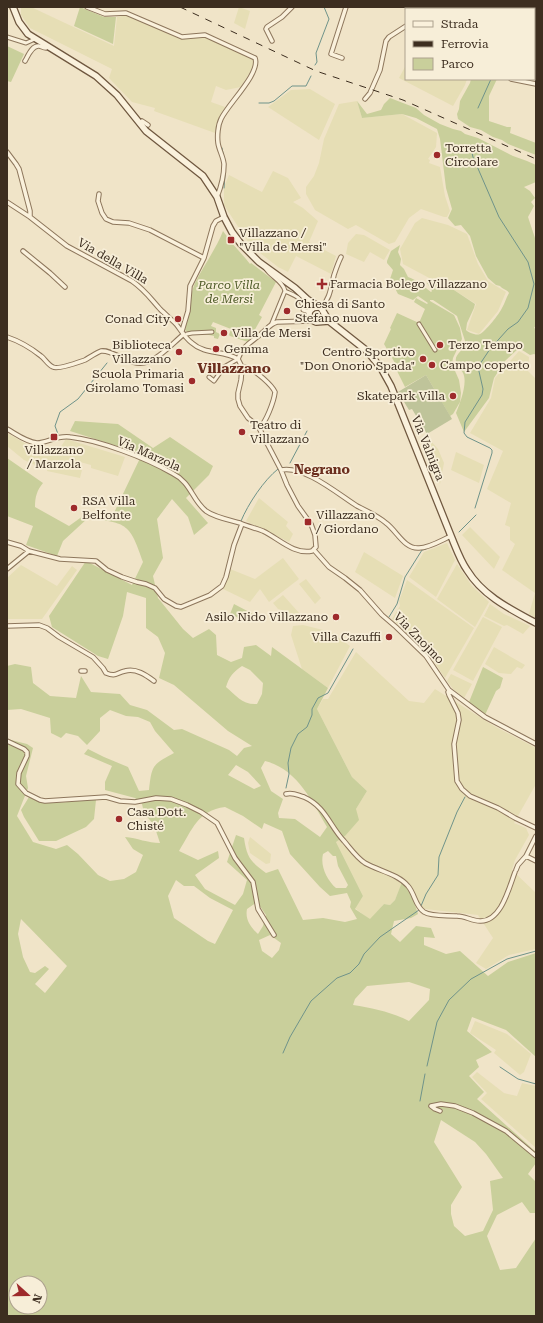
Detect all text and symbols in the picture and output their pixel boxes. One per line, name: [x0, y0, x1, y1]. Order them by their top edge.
legend: [405, 8, 535, 80]
text: Strada: [441, 17, 479, 31]
text: Ferrovia: [441, 37, 489, 51]
text: Parco: [441, 57, 474, 71]
place label: Torretta Circolare: [445, 141, 498, 169]
marker: Torretta Circolare: [432, 150, 442, 160]
place label: Villazzano / "Villa de Mersi": [239, 226, 327, 254]
street label: Via della Villa: [75, 235, 151, 287]
marker: Villazzano / "Villa de Mersi": [226, 235, 236, 245]
place label: Farmacia Bolego Villazzano: [330, 277, 487, 291]
park label: Parco Villa de Mersi: [197, 278, 260, 306]
marker: Farmacia Bolego Villazzano: [317, 279, 327, 289]
place label: Chiesa di Santo Stefano nuova: [295, 297, 385, 325]
marker: Chiesa di Santo Stefano nuova: [282, 306, 292, 316]
place label: Conad City: [105, 312, 171, 326]
marker: Conad City: [173, 314, 183, 324]
place label: Villa de Mersi: [232, 326, 311, 340]
marker: Villa de Mersi: [219, 328, 229, 338]
place label: Biblioteca Villazzano: [112, 338, 171, 366]
place label: Terzo Tempo: [448, 338, 523, 352]
marker: Terzo Tempo: [435, 340, 445, 350]
place label: Gemma: [224, 342, 269, 356]
marker: Gemma: [211, 344, 221, 354]
place label: Centro Sportivo "Don Onorio Spada": [300, 345, 415, 373]
marker: Biblioteca Villazzano: [174, 347, 184, 357]
marker: Centro Sportivo "Don Onorio Spada": [418, 354, 428, 364]
place label: Campo coperto: [440, 358, 530, 372]
district label: Villazzano: [197, 360, 271, 376]
marker: Campo coperto: [427, 360, 437, 370]
place label: Scuola Primaria Girolamo Tomasi: [86, 367, 184, 395]
marker: Scuola Primaria Girolamo Tomasi: [187, 376, 197, 386]
place label: Skatepark Villa: [357, 389, 445, 403]
marker: Skatepark Villa: [448, 391, 458, 401]
street label: Via Valnigra: [409, 413, 448, 483]
place label: Teatro di Villazzano: [250, 418, 309, 446]
marker: Teatro di Villazzano: [237, 427, 247, 437]
marker: Villazzano / Marzola: [49, 432, 59, 442]
street label: Via Marzola: [115, 434, 183, 474]
place label: Villazzano / Marzola: [24, 443, 84, 471]
district label: Negrano: [294, 462, 350, 477]
place label: RSA Villa Belfonte: [82, 494, 136, 522]
marker: RSA Villa Belfonte: [69, 503, 79, 513]
place label: Villazzano / Giordano: [315, 508, 379, 536]
marker: Villazzano / Giordano: [303, 517, 313, 527]
street label: Via Znojmo: [391, 609, 447, 667]
place label: Asilo Nido Villazzano: [205, 610, 328, 624]
marker: Asilo Nido Villazzano: [331, 612, 341, 622]
place label: Villa Cazuffi: [312, 630, 381, 644]
marker: Villa Cazuffi: [384, 632, 394, 642]
place label: Casa Dott. Chisté: [127, 805, 186, 833]
marker: Casa Dott. Chisté: [114, 814, 124, 824]
north arrow: [8, 1275, 48, 1315]
text: N: [29, 1292, 44, 1305]

